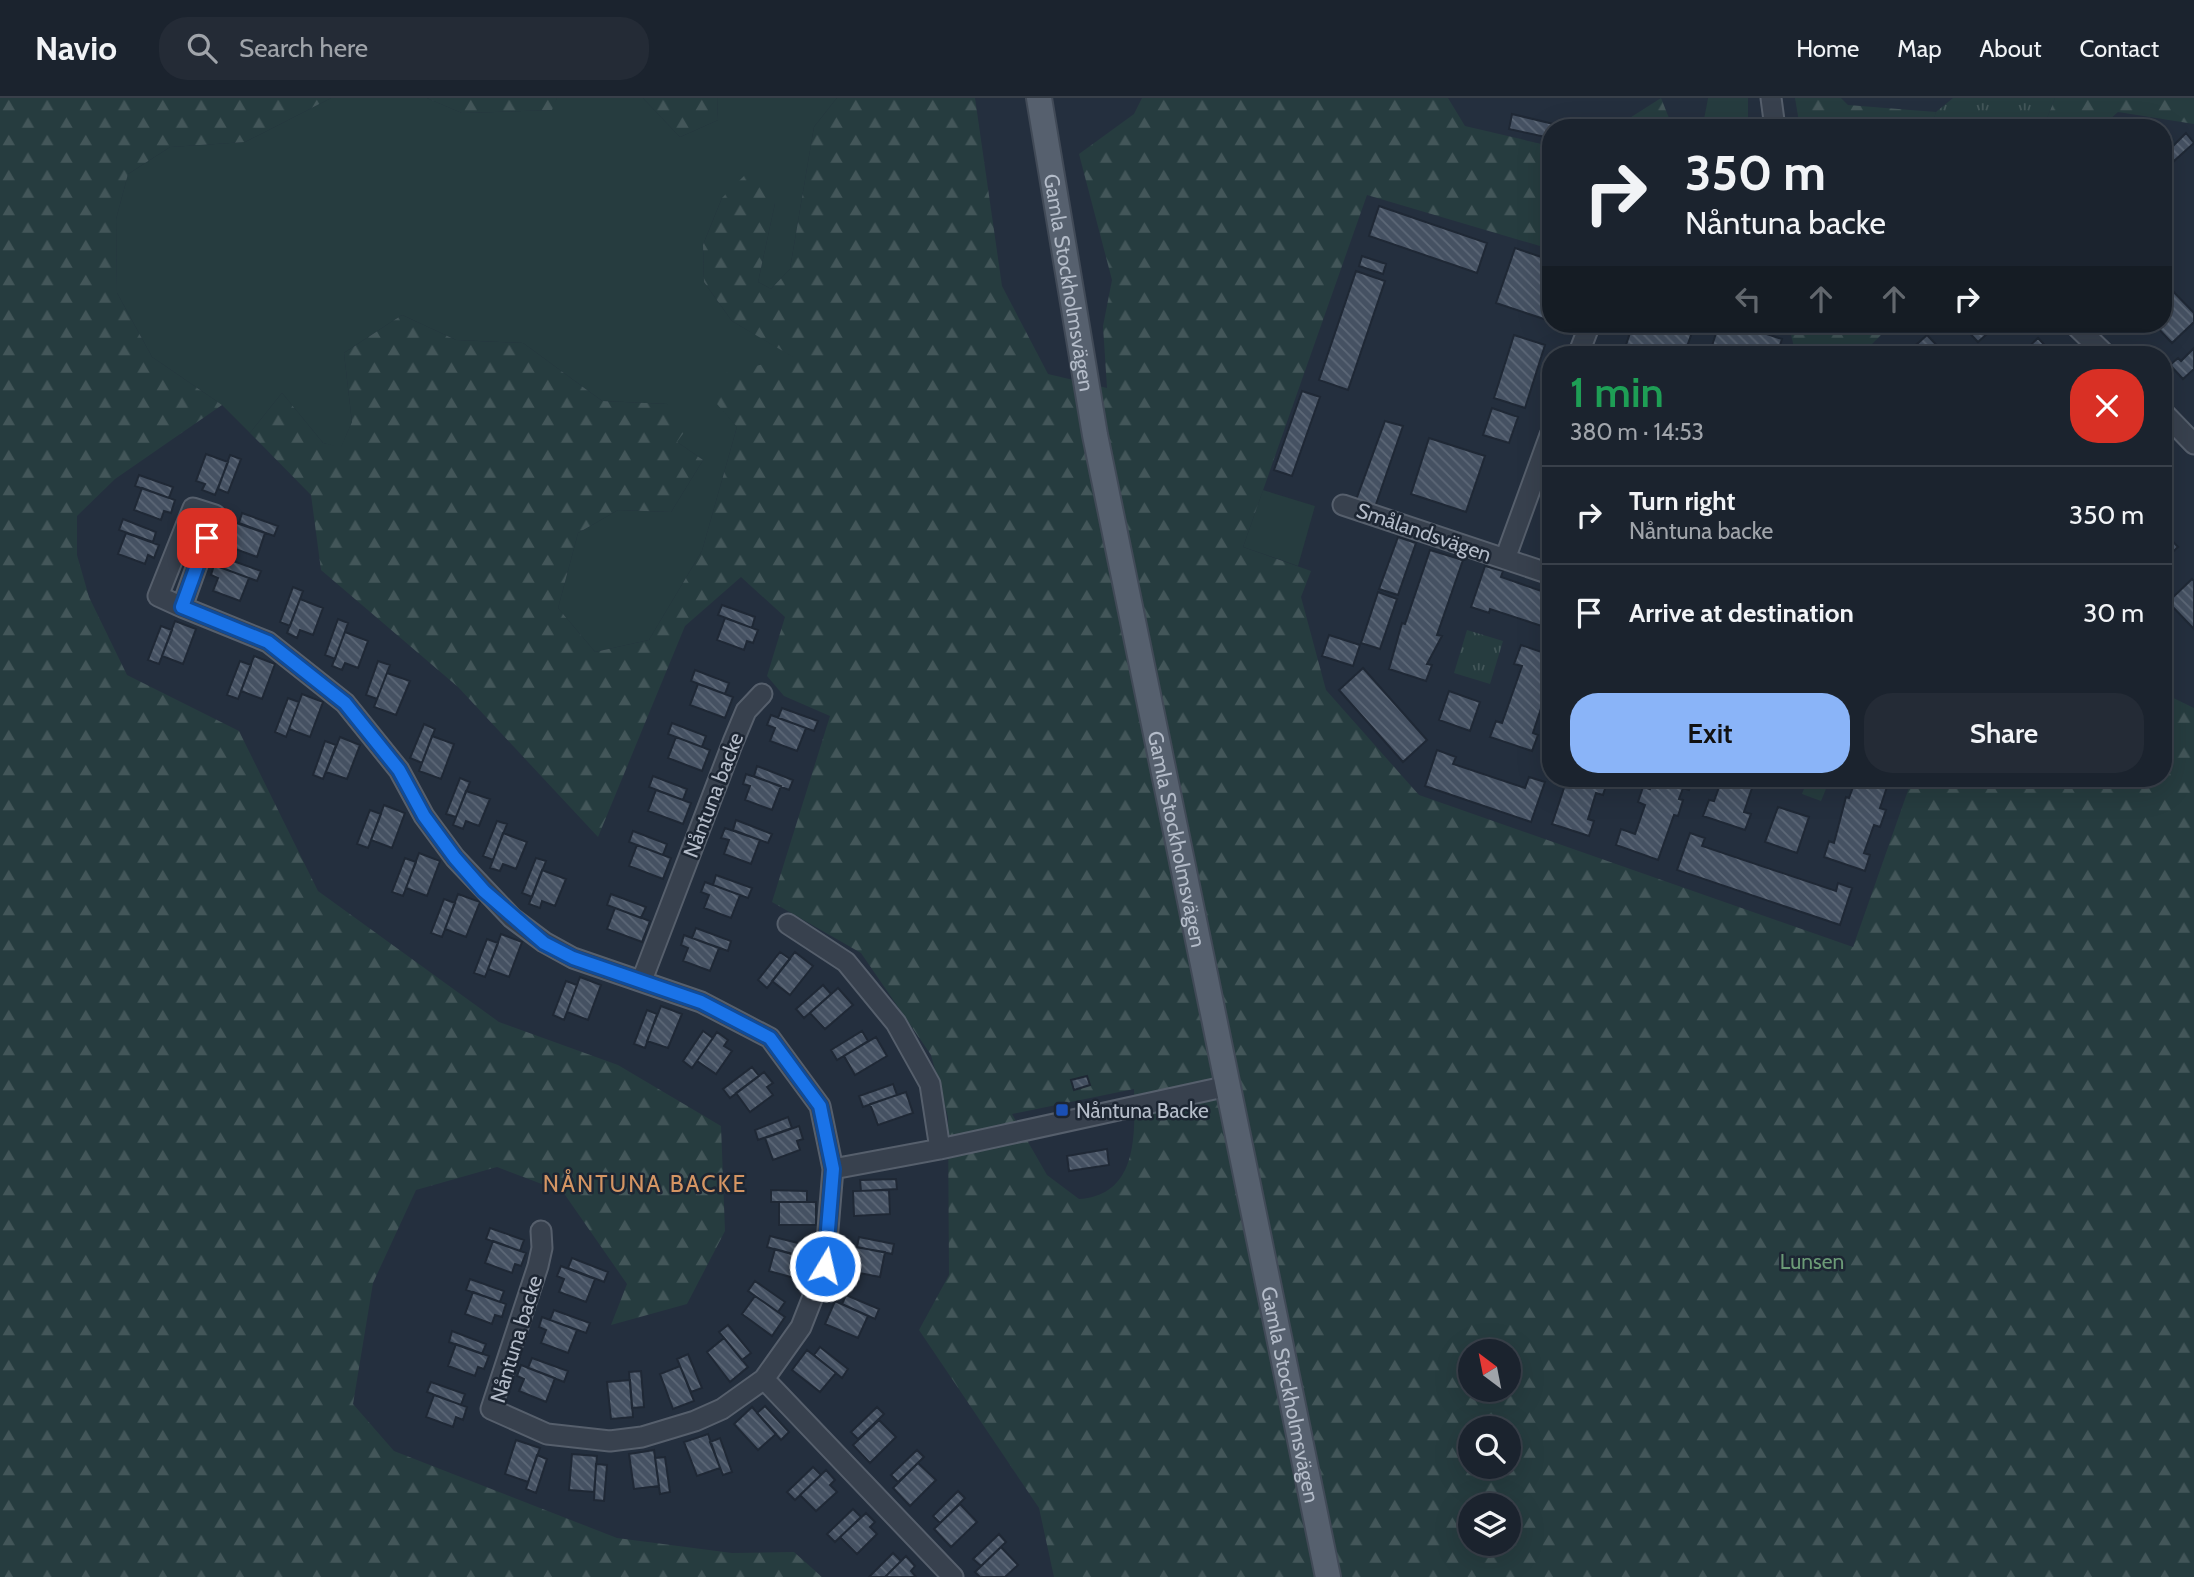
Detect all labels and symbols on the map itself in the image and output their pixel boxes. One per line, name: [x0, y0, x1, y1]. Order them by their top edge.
street label: Gamla Stockholmsvägen: [1039, 172, 1100, 393]
street label: Smålandsvägen: [1353, 497, 1495, 567]
pin: [177, 508, 237, 568]
street label: Nåntuna backe: [678, 729, 748, 861]
street label: Gamla Stockholmsvägen: [1143, 729, 1212, 949]
place label: Nåntuna Backe: [1076, 1098, 1209, 1123]
marker: Nåntuna Backe: [1054, 1102, 1070, 1118]
district label: NÅNTUNA BACKE: [543, 1169, 747, 1198]
position arrow: [788, 1229, 862, 1303]
park label: Lunsen: [1780, 1249, 1844, 1274]
street label: Nåntuna backe: [485, 1272, 547, 1406]
street label: Gamla Stockholmsvägen: [1257, 1284, 1325, 1505]
north arrow: [1458, 1339, 1521, 1402]

